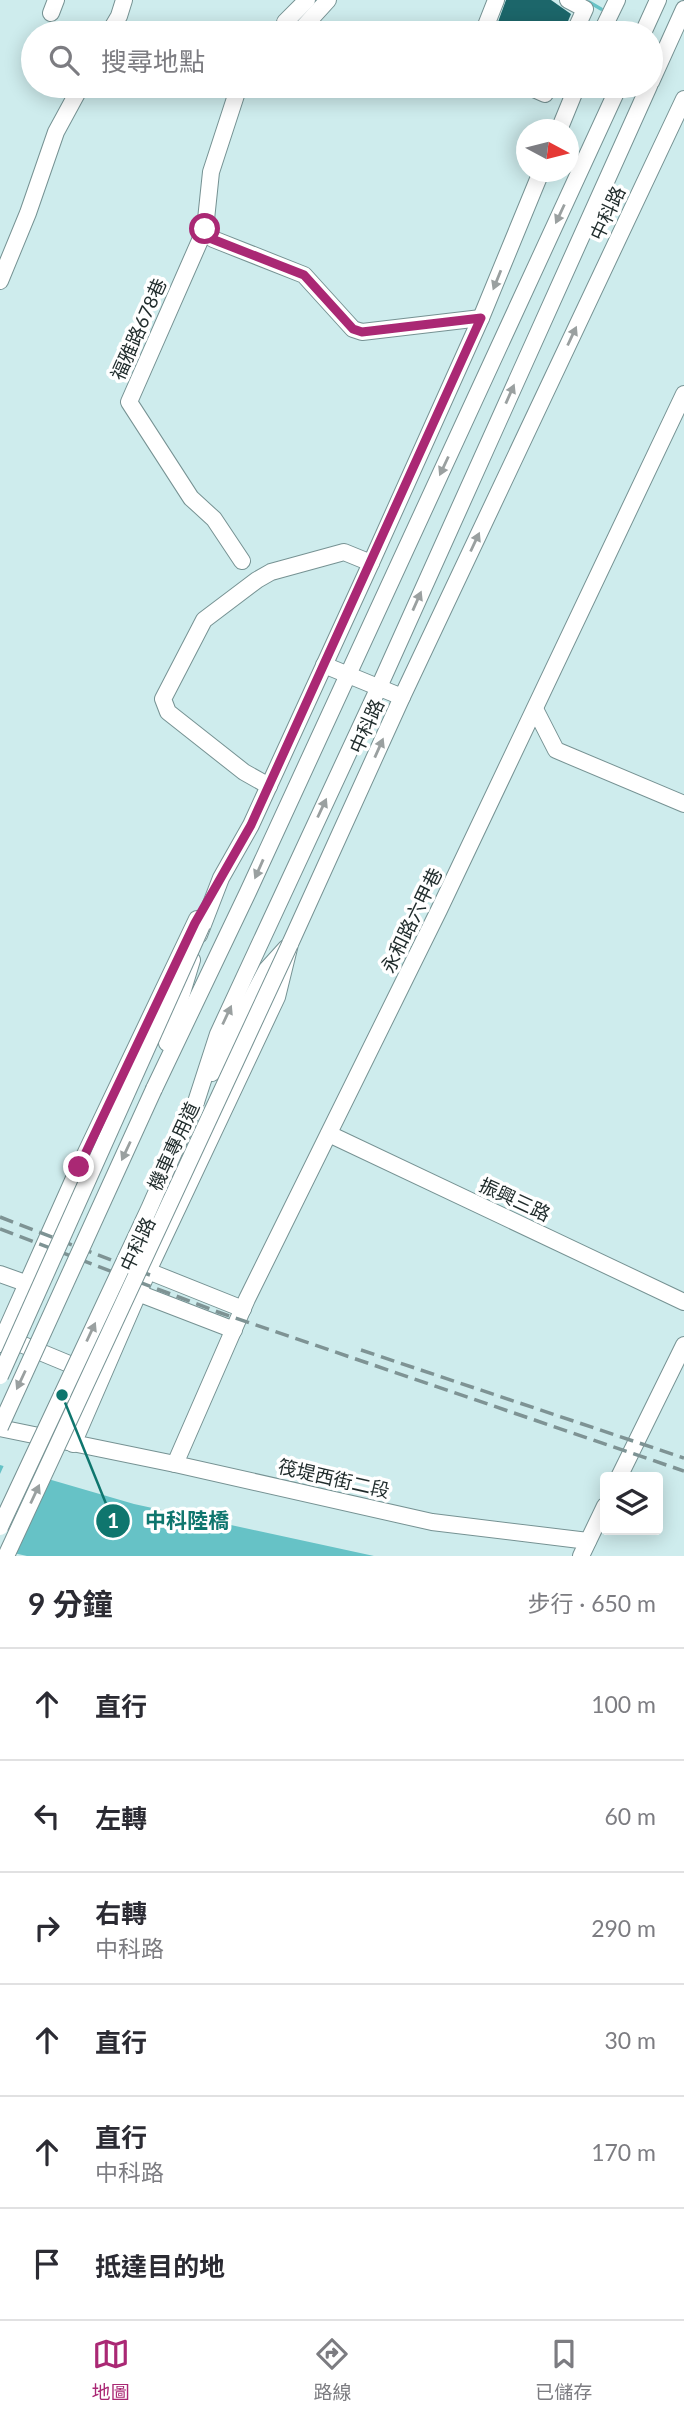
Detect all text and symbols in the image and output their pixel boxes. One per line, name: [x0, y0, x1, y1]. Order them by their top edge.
search box: [21, 21, 663, 98]
icon: search: [45, 41, 83, 79]
text: 搜尋地點: [101, 45, 205, 77]
north arrow: [516, 119, 579, 182]
street label: 中科路: [585, 182, 629, 244]
one-way arrow: [554, 204, 565, 225]
route start: [189, 213, 220, 244]
one-way arrow: [491, 270, 502, 291]
street label: 福雅路678巷: [105, 275, 171, 383]
one-way arrow: [566, 326, 578, 346]
one-way arrow: [504, 384, 516, 404]
one-way arrow: [438, 455, 449, 476]
one-way arrow: [469, 532, 481, 552]
one-way arrow: [412, 591, 423, 612]
street label: 中科路: [344, 695, 388, 757]
one-way arrow: [373, 738, 385, 758]
one-way arrow: [316, 798, 328, 818]
one-way arrow: [253, 859, 265, 879]
street label: 永和路六甲巷: [376, 864, 446, 976]
one-way arrow: [221, 1005, 233, 1025]
street label: 機車專用道: [142, 1098, 204, 1194]
one-way arrow: [120, 1141, 132, 1161]
route end: [63, 1151, 94, 1182]
street label: 振興三路: [476, 1173, 554, 1225]
street label: 中科路: [115, 1213, 159, 1275]
one-way arrow: [86, 1322, 97, 1342]
one-way arrow: [15, 1370, 27, 1390]
street label: 筏堤西街二段: [276, 1454, 392, 1502]
map controls: [600, 1472, 663, 1535]
button: layers: [600, 1472, 663, 1535]
one-way arrow: [29, 1484, 40, 1504]
callout: 中科陸橋: [96, 1500, 243, 1542]
text: 1: [107, 1507, 119, 1532]
text: 中科陸橋: [145, 1507, 229, 1532]
text: 9 分鐘: [28, 1585, 113, 1621]
text: 步行 · 650 m: [527, 1589, 656, 1617]
icon: ahead: [28, 1685, 66, 1723]
text: 直行: [95, 1690, 147, 1722]
text: 100 m: [591, 1690, 656, 1718]
icon: left: [28, 1797, 66, 1835]
text: 左轉: [95, 1802, 147, 1834]
text: 60 m: [605, 1802, 656, 1830]
text: 右轉: [95, 1897, 147, 1929]
icon: right: [28, 1909, 66, 1947]
text: 290 m: [591, 1914, 656, 1942]
text: 中科路: [95, 1934, 164, 1962]
icon: ahead: [28, 2021, 66, 2059]
text: 直行: [95, 2026, 147, 2058]
text: 30 m: [605, 2026, 656, 2054]
text: 直行: [95, 2121, 147, 2153]
icon: ahead: [28, 2133, 66, 2171]
text: 170 m: [591, 2138, 656, 2166]
text: 中科路: [95, 2158, 164, 2186]
icon: arrive: [28, 2245, 66, 2283]
text: 抵達目的地: [95, 2250, 225, 2282]
tab: 地圖: [92, 2335, 130, 2404]
tab: 路線: [313, 2335, 351, 2404]
tab: 已儲存: [535, 2335, 592, 2404]

